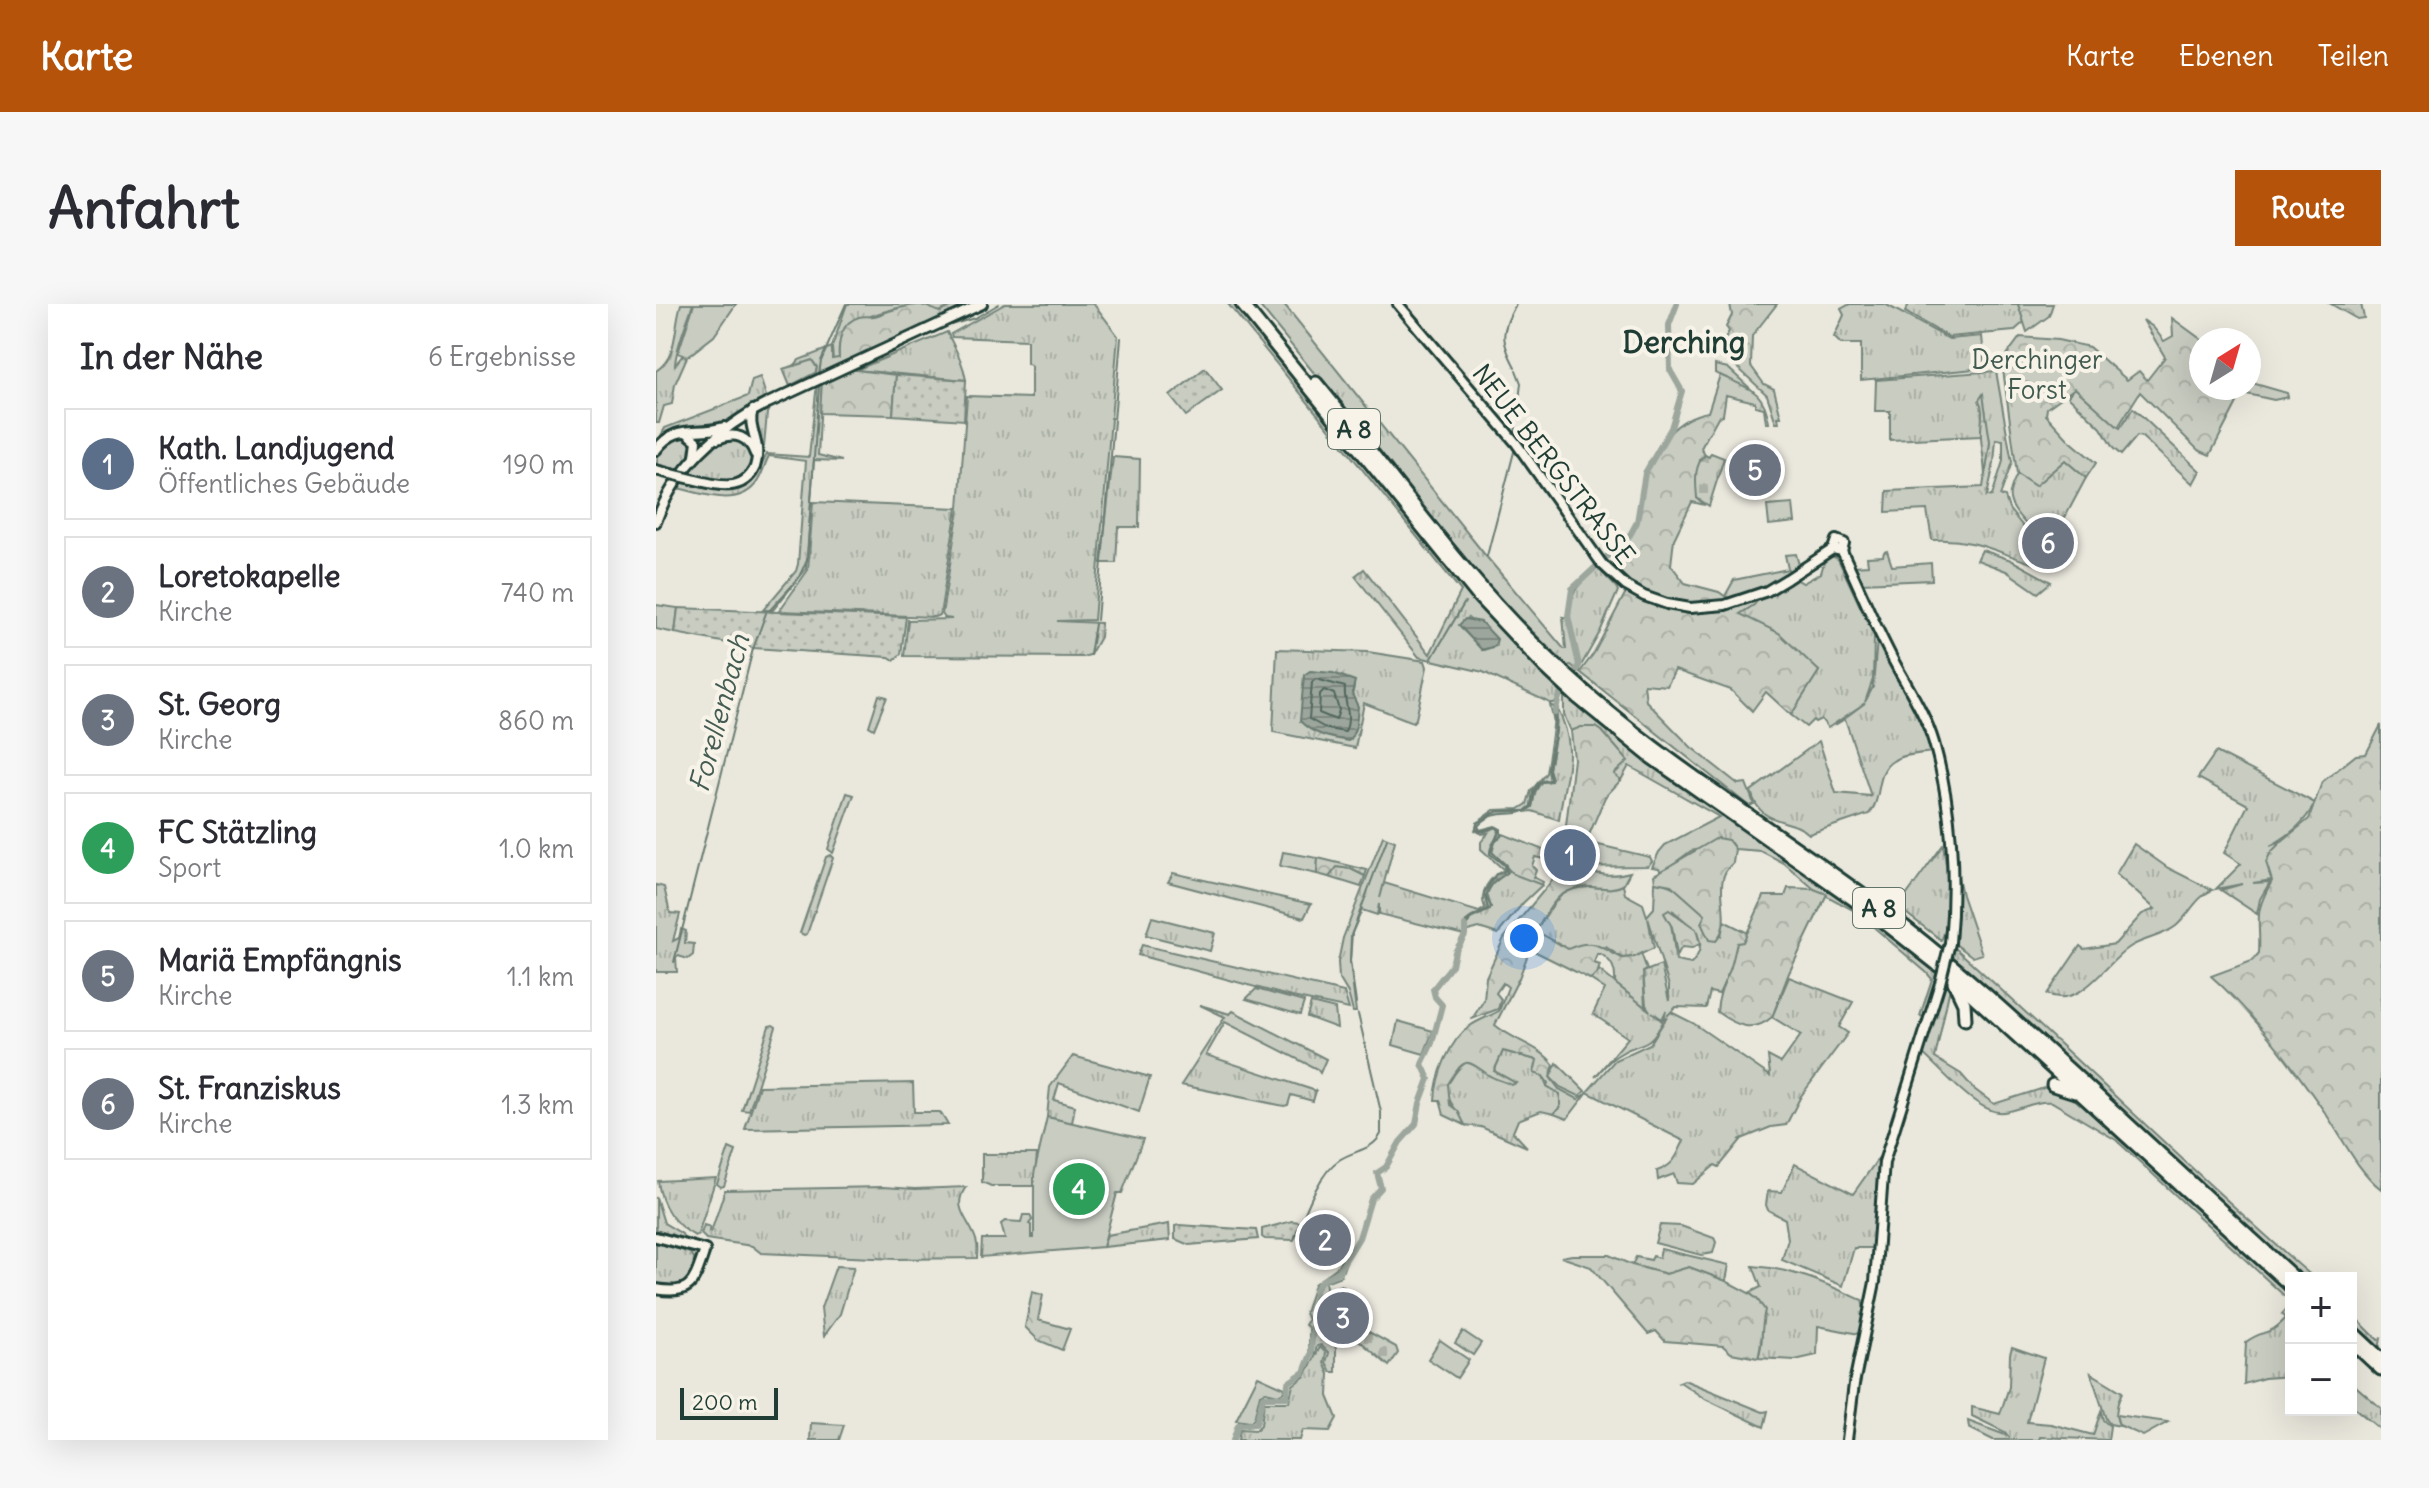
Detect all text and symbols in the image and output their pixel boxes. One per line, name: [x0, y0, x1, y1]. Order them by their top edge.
text: Karte: [40, 33, 133, 80]
text: Karte: [2066, 38, 2135, 74]
text: Ebenen: [2179, 38, 2273, 74]
text: Teilen: [2317, 38, 2389, 74]
button: Route: [2235, 170, 2381, 246]
text: Anfahrt: [48, 173, 240, 243]
district label: Derching: [1623, 323, 1745, 361]
north arrow: [2189, 328, 2261, 400]
text: In der Nähe: [80, 335, 263, 378]
text: 6 Ergebnisse: [428, 340, 576, 373]
park label: Derchinger Forst: [1971, 343, 2103, 406]
street label: NEUE BERGSTRASSE: [1465, 357, 1643, 571]
road number: A 8: [1328, 409, 1380, 449]
text: Kath. Landjugend: [158, 429, 395, 467]
pin: 5: [1729, 440, 1781, 500]
text: 1: [103, 448, 113, 481]
text: 190 m: [503, 448, 574, 481]
text: Öffentliches Gebäude: [158, 467, 410, 500]
pin: 6: [2022, 513, 2074, 573]
text: Loretokapelle: [158, 557, 340, 595]
text: 2: [101, 576, 115, 609]
text: 740 m: [501, 576, 574, 609]
text: Kirche: [158, 595, 233, 628]
water label: Forellenbach: [681, 629, 758, 796]
text: St. Georg: [158, 685, 281, 723]
text: 3: [101, 704, 115, 737]
text: 860 m: [498, 704, 574, 737]
text: Kirche: [158, 723, 233, 756]
text: FC Stätzling: [158, 813, 317, 851]
pin: 1: [1544, 825, 1596, 885]
text: 4: [100, 832, 116, 865]
text: 1.0 km: [499, 832, 574, 865]
text: Sport: [158, 851, 221, 884]
road number: A 8: [1853, 888, 1905, 928]
your location: [1504, 918, 1544, 958]
text: Mariä Empfängnis: [158, 941, 402, 979]
text: 5: [101, 960, 115, 993]
text: 1.1 km: [507, 960, 574, 993]
text: Kirche: [158, 979, 233, 1012]
text: St. Franziskus: [158, 1069, 341, 1107]
text: 6: [100, 1088, 116, 1121]
text: 1.3 km: [501, 1088, 574, 1121]
text: Kirche: [158, 1107, 233, 1140]
pin: 4: [1053, 1159, 1105, 1219]
pin: 2: [1299, 1210, 1351, 1270]
map controls: [2285, 1272, 2357, 1416]
button: +: [2285, 1272, 2357, 1344]
pin: 3: [1317, 1288, 1369, 1348]
button: −: [2285, 1344, 2357, 1416]
scale bar: [680, 1384, 778, 1420]
text: 200 m: [692, 1388, 758, 1416]

